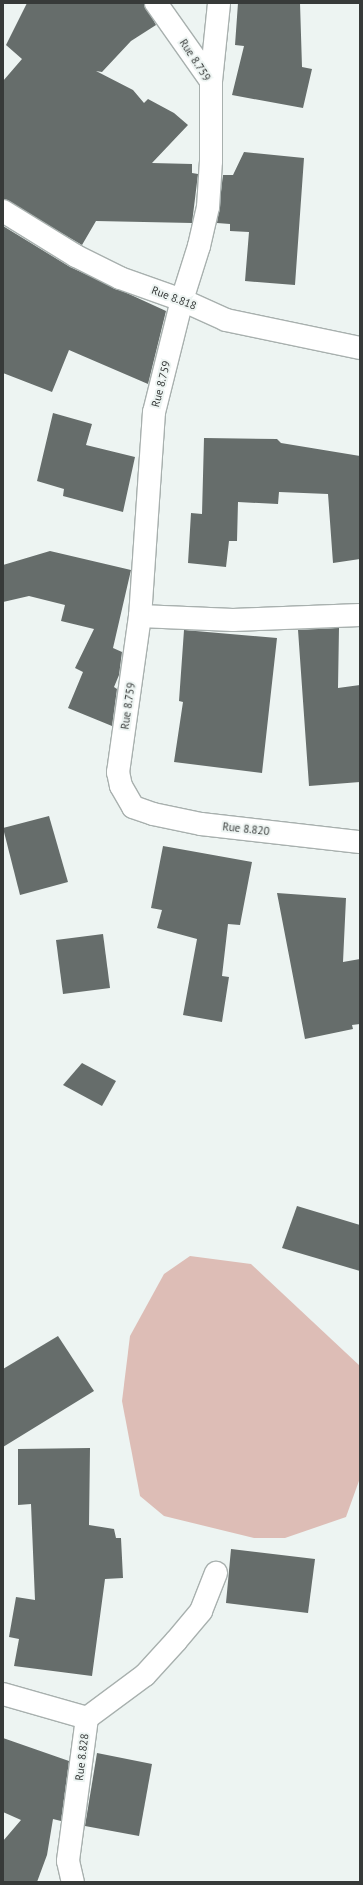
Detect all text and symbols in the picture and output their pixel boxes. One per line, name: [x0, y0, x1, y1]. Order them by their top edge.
street label: Rue 8.759: [177, 37, 213, 83]
street label: Rue 8.818: [150, 283, 198, 313]
street label: Rue 8.759: [149, 359, 173, 409]
street label: Rue 8.759: [118, 682, 138, 730]
street label: Rue 8.820: [222, 820, 270, 838]
street label: Rue 8.828: [73, 1733, 91, 1781]

